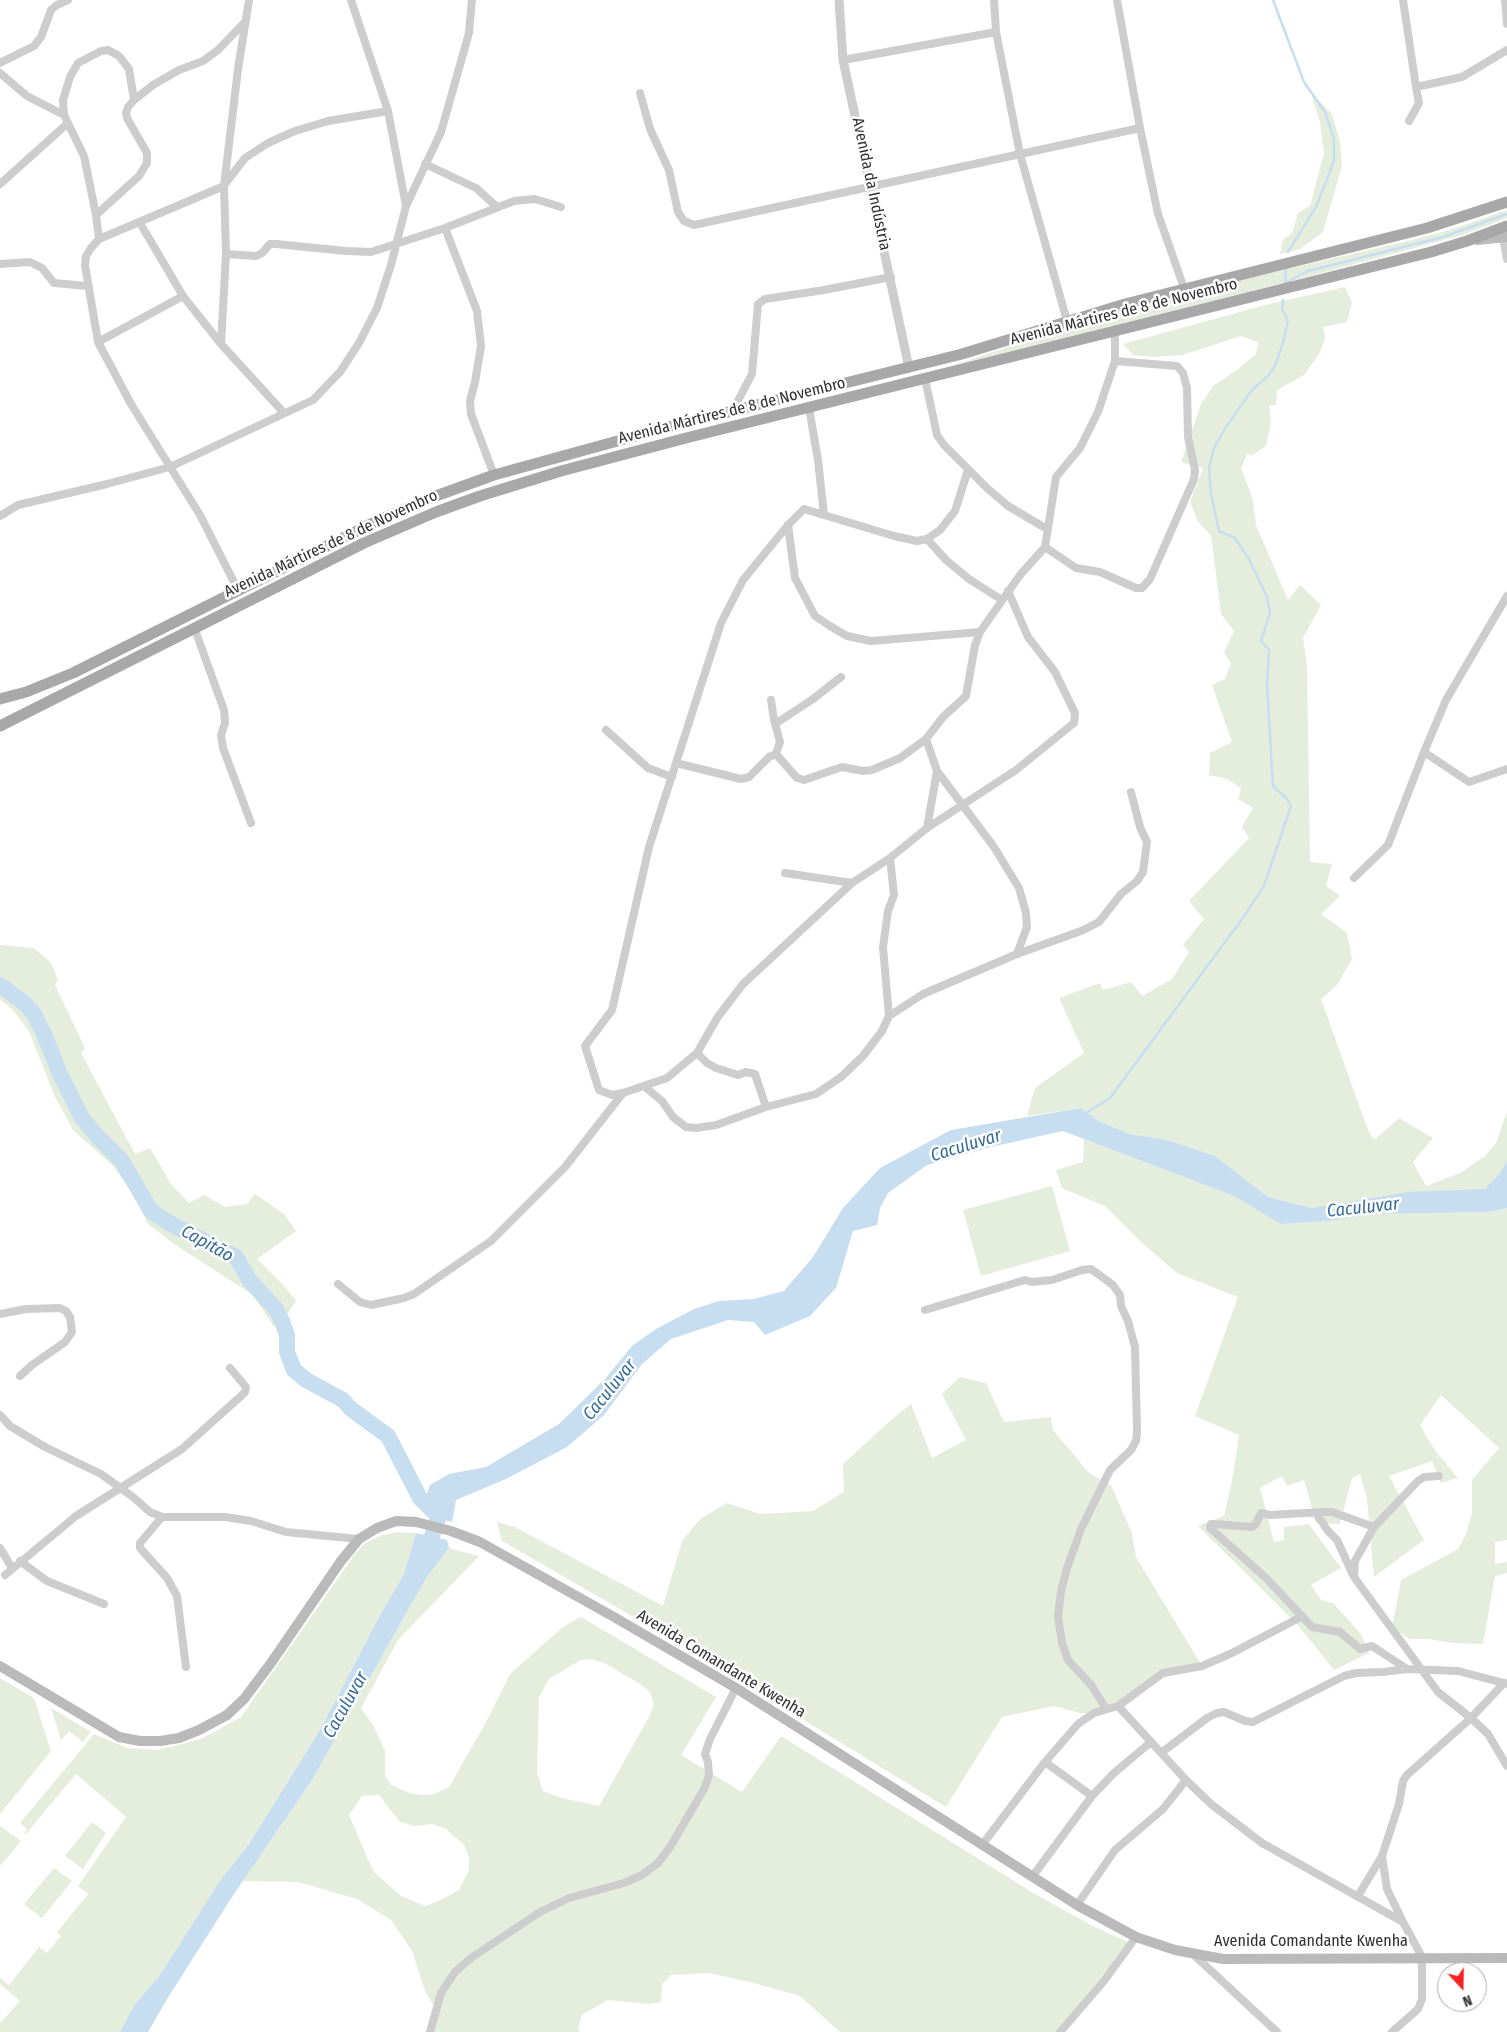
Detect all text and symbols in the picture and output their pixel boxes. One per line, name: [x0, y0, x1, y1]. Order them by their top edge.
street label: Avenida da Indústria: [848, 116, 894, 252]
street label: Avenida Mártires de 8 de Novembro: [1008, 274, 1240, 350]
street label: Avenida Mártires de 8 de Novembro: [616, 373, 848, 449]
street label: Avenida Mártires de 8 de Novembro: [221, 486, 441, 602]
water label: Caculuvar: [928, 1125, 1004, 1167]
water label: Caculuvar: [1326, 1193, 1400, 1223]
water label: Capitão: [177, 1221, 237, 1267]
water label: Caculuvar: [579, 1355, 641, 1425]
street label: Avenida Comandante Kwenha: [633, 1606, 809, 1722]
water label: Caculuvar: [319, 1668, 373, 1742]
street label: Avenida Comandante Kwenha: [1214, 1932, 1408, 1952]
north arrow: [1437, 1962, 1487, 2012]
text: N: [1460, 1991, 1474, 2010]

